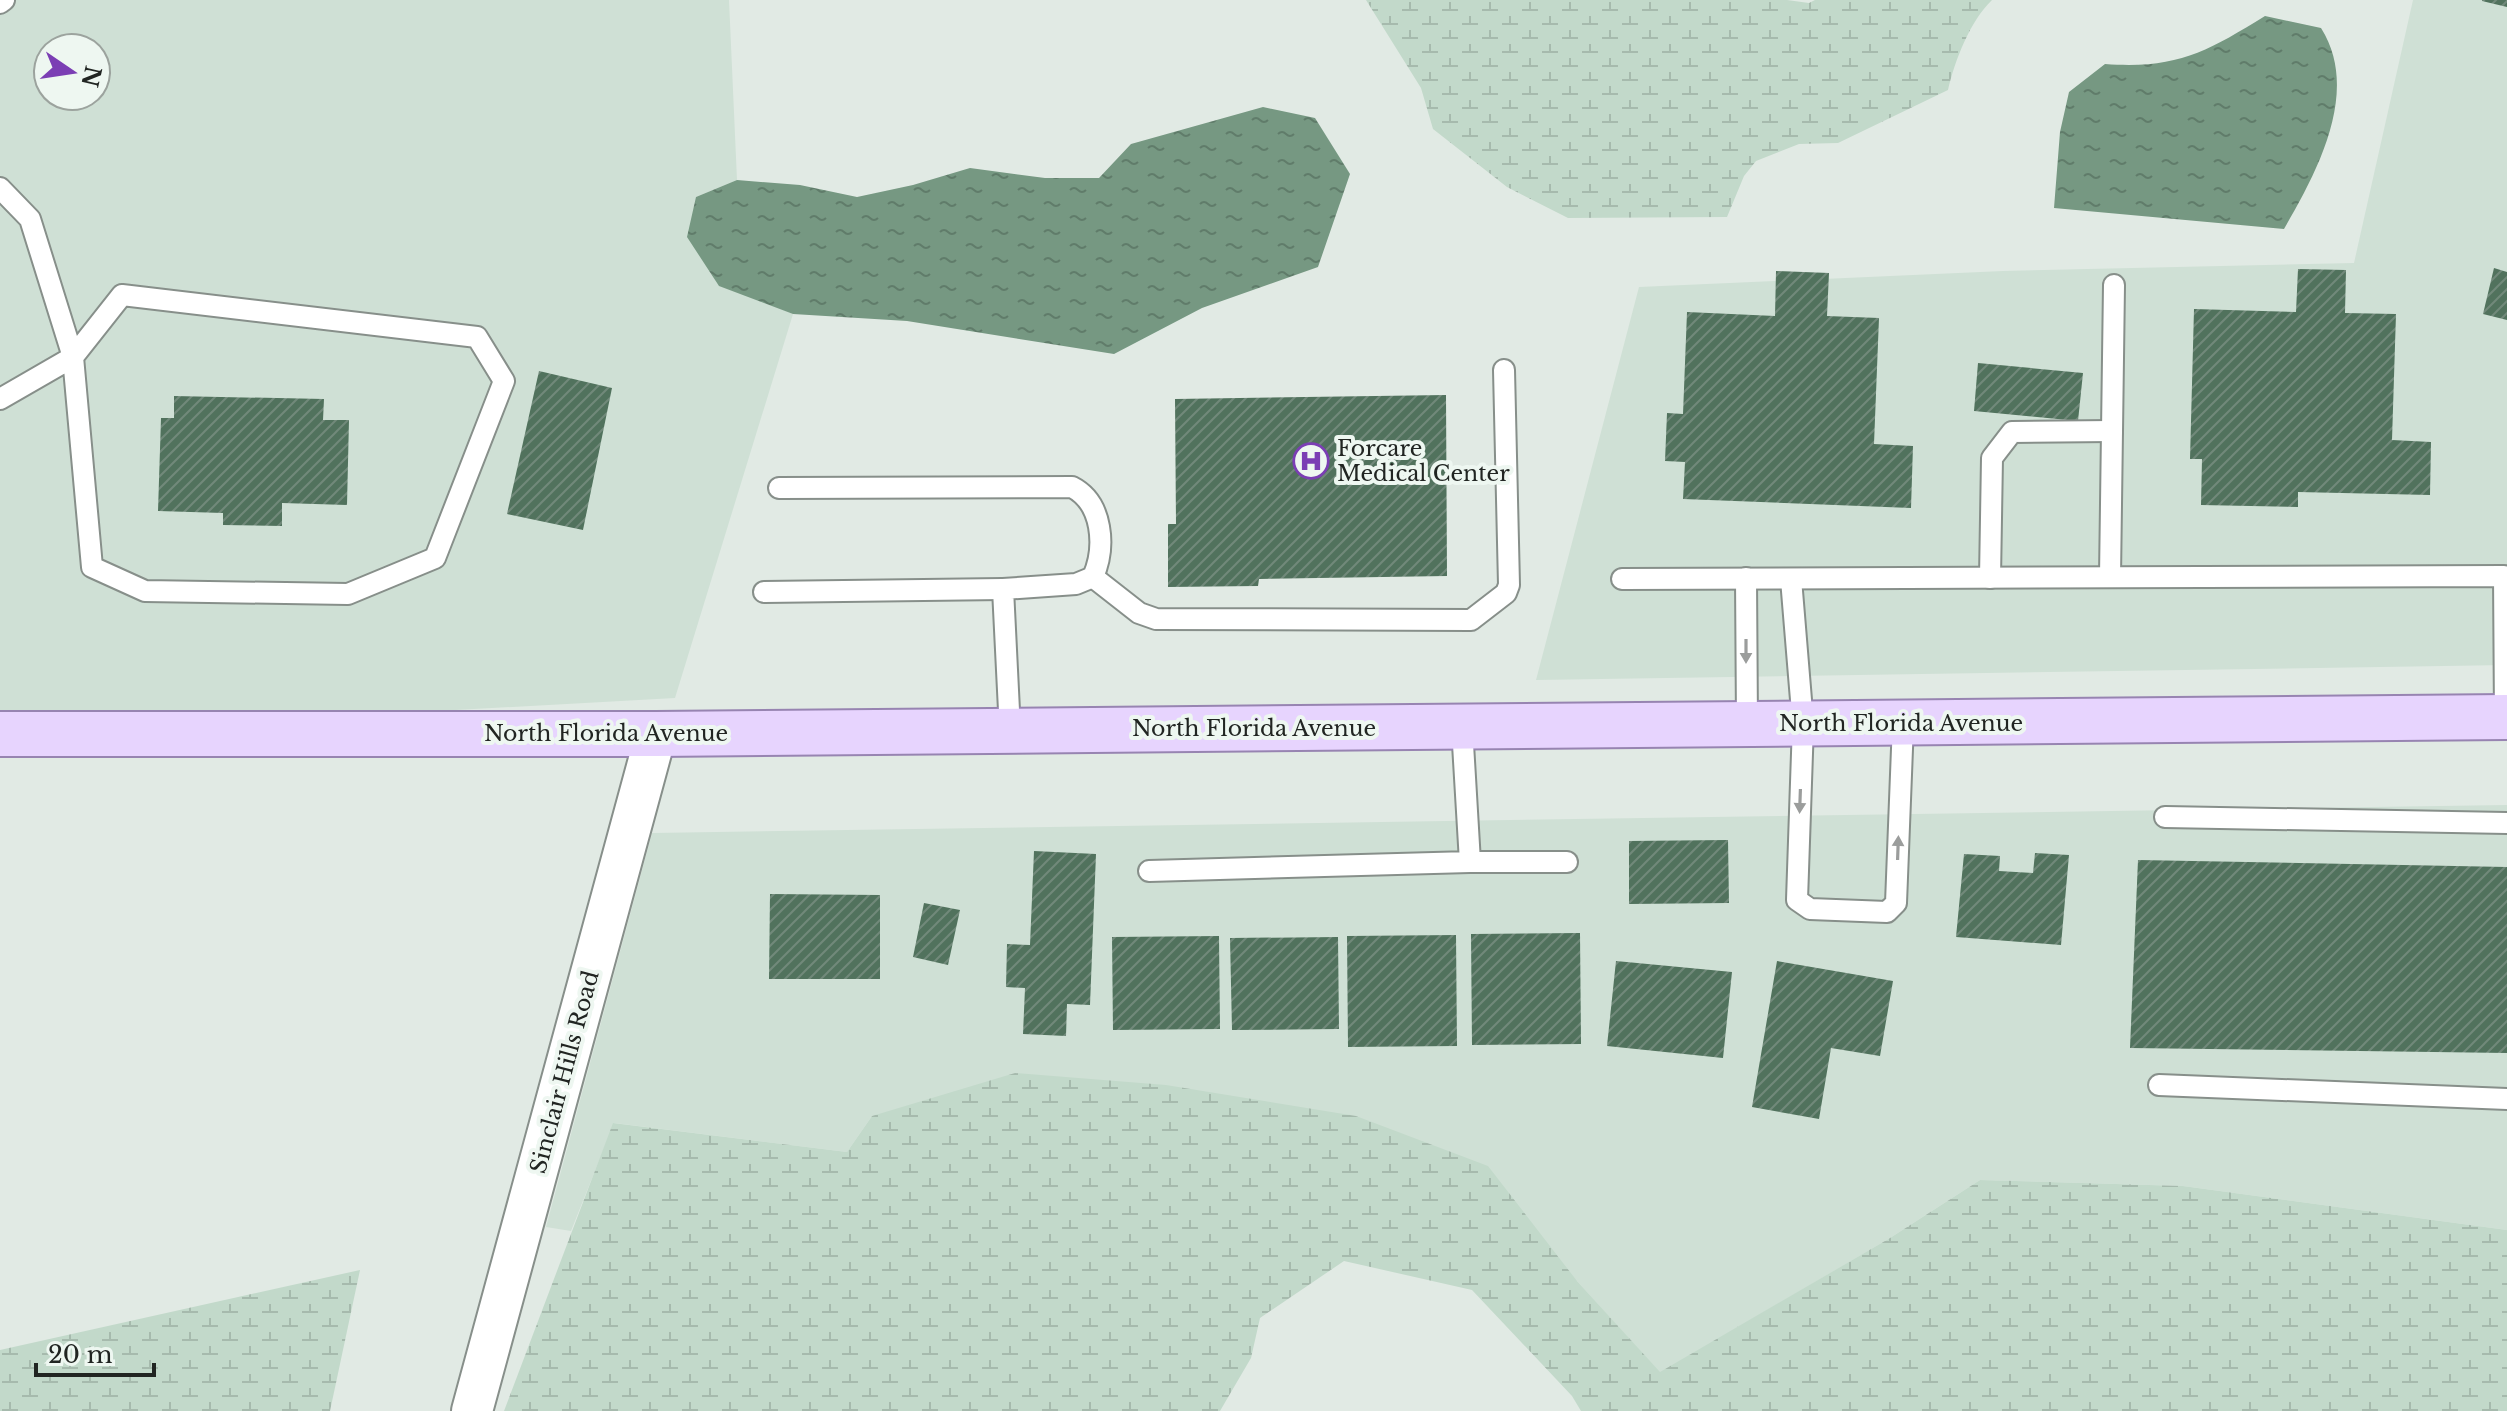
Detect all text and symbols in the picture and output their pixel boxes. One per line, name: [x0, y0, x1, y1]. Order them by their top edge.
north arrow: [32, 32, 112, 112]
text: N: [75, 63, 106, 90]
place label: Forcare Medical Center: [1337, 435, 1510, 487]
hospital icon: Forcare Medical Center: [1292, 442, 1330, 480]
one-way arrow: [1740, 639, 1752, 664]
street label: North Florida Avenue: [1779, 710, 2023, 737]
street label: North Florida Avenue: [1132, 715, 1376, 742]
street label: North Florida Avenue: [484, 720, 728, 747]
one-way arrow: [1794, 789, 1807, 814]
one-way arrow: [1892, 835, 1905, 860]
street label: Sinclair Hills Road: [524, 968, 605, 1176]
scale bar: [36, 1327, 154, 1377]
text: 20 m: [48, 1340, 113, 1369]

